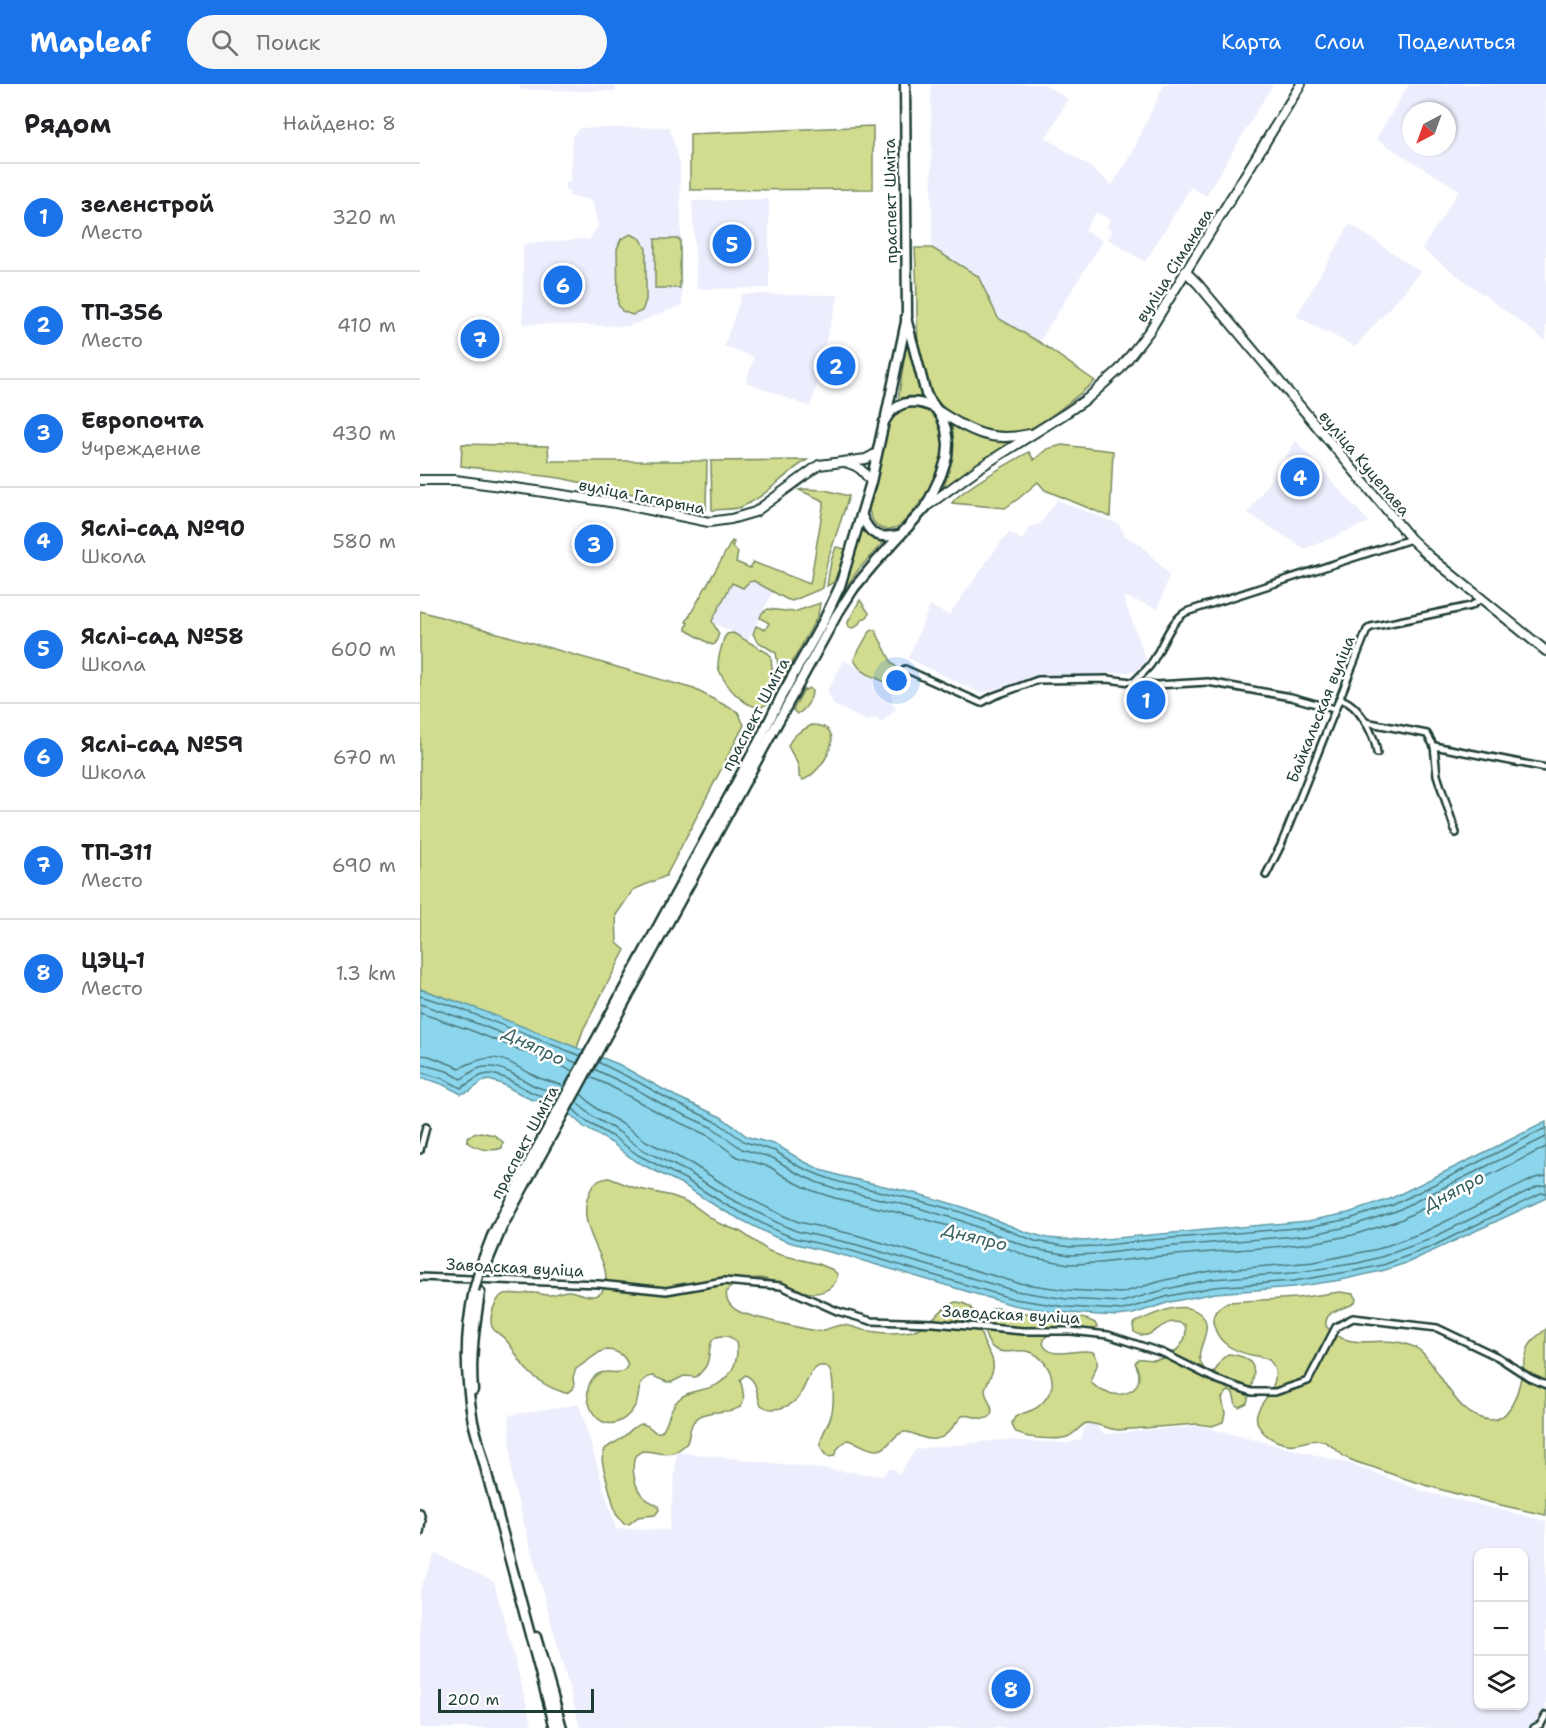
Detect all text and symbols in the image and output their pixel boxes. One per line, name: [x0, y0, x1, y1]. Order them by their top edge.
search box: [187, 15, 607, 69]
text: Mapleaf: [30, 23, 151, 61]
icon: search: [208, 26, 241, 59]
text: Поиск: [256, 28, 320, 57]
text: Карта: [1221, 28, 1281, 56]
text: Слои: [1314, 28, 1365, 56]
text: Поделиться: [1398, 28, 1516, 56]
north arrow: [1402, 102, 1456, 156]
text: Рядом: [24, 106, 111, 141]
text: Найдено: 8: [283, 110, 396, 136]
street label: праспект Шміта: [879, 138, 902, 264]
text: зеленстрой: [81, 190, 214, 219]
text: 1: [39, 204, 48, 230]
text: 320 m: [332, 204, 396, 230]
street label: вуліца Сіманава: [1131, 204, 1218, 326]
text: Место: [81, 219, 143, 245]
pin: 5: [712, 222, 752, 266]
pin: 6: [544, 262, 582, 308]
text: ТП-356: [81, 298, 163, 327]
text: 2: [37, 312, 51, 338]
text: 410 m: [337, 312, 396, 338]
pin: 7: [460, 316, 500, 362]
text: Место: [81, 327, 143, 353]
pin: 2: [816, 344, 856, 388]
text: Европочта: [81, 406, 204, 435]
street label: вуліца Куцепава: [1314, 406, 1415, 520]
text: 3: [37, 420, 51, 446]
text: 430 m: [332, 420, 396, 446]
text: Учреждение: [81, 435, 201, 461]
pin: 4: [1280, 454, 1320, 500]
street label: вуліца Гагарына: [577, 474, 707, 519]
text: Яслі-сад №90: [81, 514, 245, 543]
pin: 3: [574, 522, 614, 566]
text: 4: [37, 528, 51, 554]
text: 580 m: [333, 528, 396, 554]
text: Школа: [81, 543, 146, 569]
text: Яслі-сад №58: [81, 622, 244, 651]
street label: Байкальская вуліца: [1281, 632, 1360, 786]
text: 5: [37, 636, 50, 662]
text: 600 m: [331, 636, 396, 662]
text: Школа: [81, 651, 146, 677]
street label: праспект Шміта: [717, 654, 794, 775]
your location: [882, 666, 911, 695]
pin: 1: [1126, 678, 1166, 722]
text: Яслі-сад №59: [81, 730, 243, 759]
text: 6: [37, 744, 51, 770]
text: 670 m: [333, 744, 396, 770]
text: Школа: [81, 759, 146, 785]
text: ТП-311: [81, 838, 152, 867]
text: 7: [37, 852, 51, 878]
text: 690 m: [332, 852, 396, 878]
text: Место: [81, 867, 143, 893]
text: ЦЭЦ-1: [81, 946, 145, 975]
text: 8: [37, 960, 51, 986]
text: 1.3 km: [336, 960, 396, 986]
text: Место: [81, 975, 143, 1001]
water label: Дняпро: [498, 1020, 569, 1071]
street label: праспект Шміта: [486, 1082, 563, 1203]
water label: Дняпро: [1418, 1165, 1489, 1218]
water label: Дняпро: [939, 1217, 1010, 1257]
street label: Заводская вуліца: [446, 1253, 584, 1282]
street label: Заводская вуліца: [942, 1300, 1080, 1329]
map controls: [1474, 1548, 1528, 1710]
button: +: [1474, 1548, 1528, 1602]
button: −: [1474, 1602, 1528, 1656]
button: layers: [1474, 1656, 1528, 1710]
pin: 8: [992, 1666, 1030, 1712]
scale bar: [438, 1686, 594, 1714]
text: 200 m: [447, 1689, 499, 1710]

